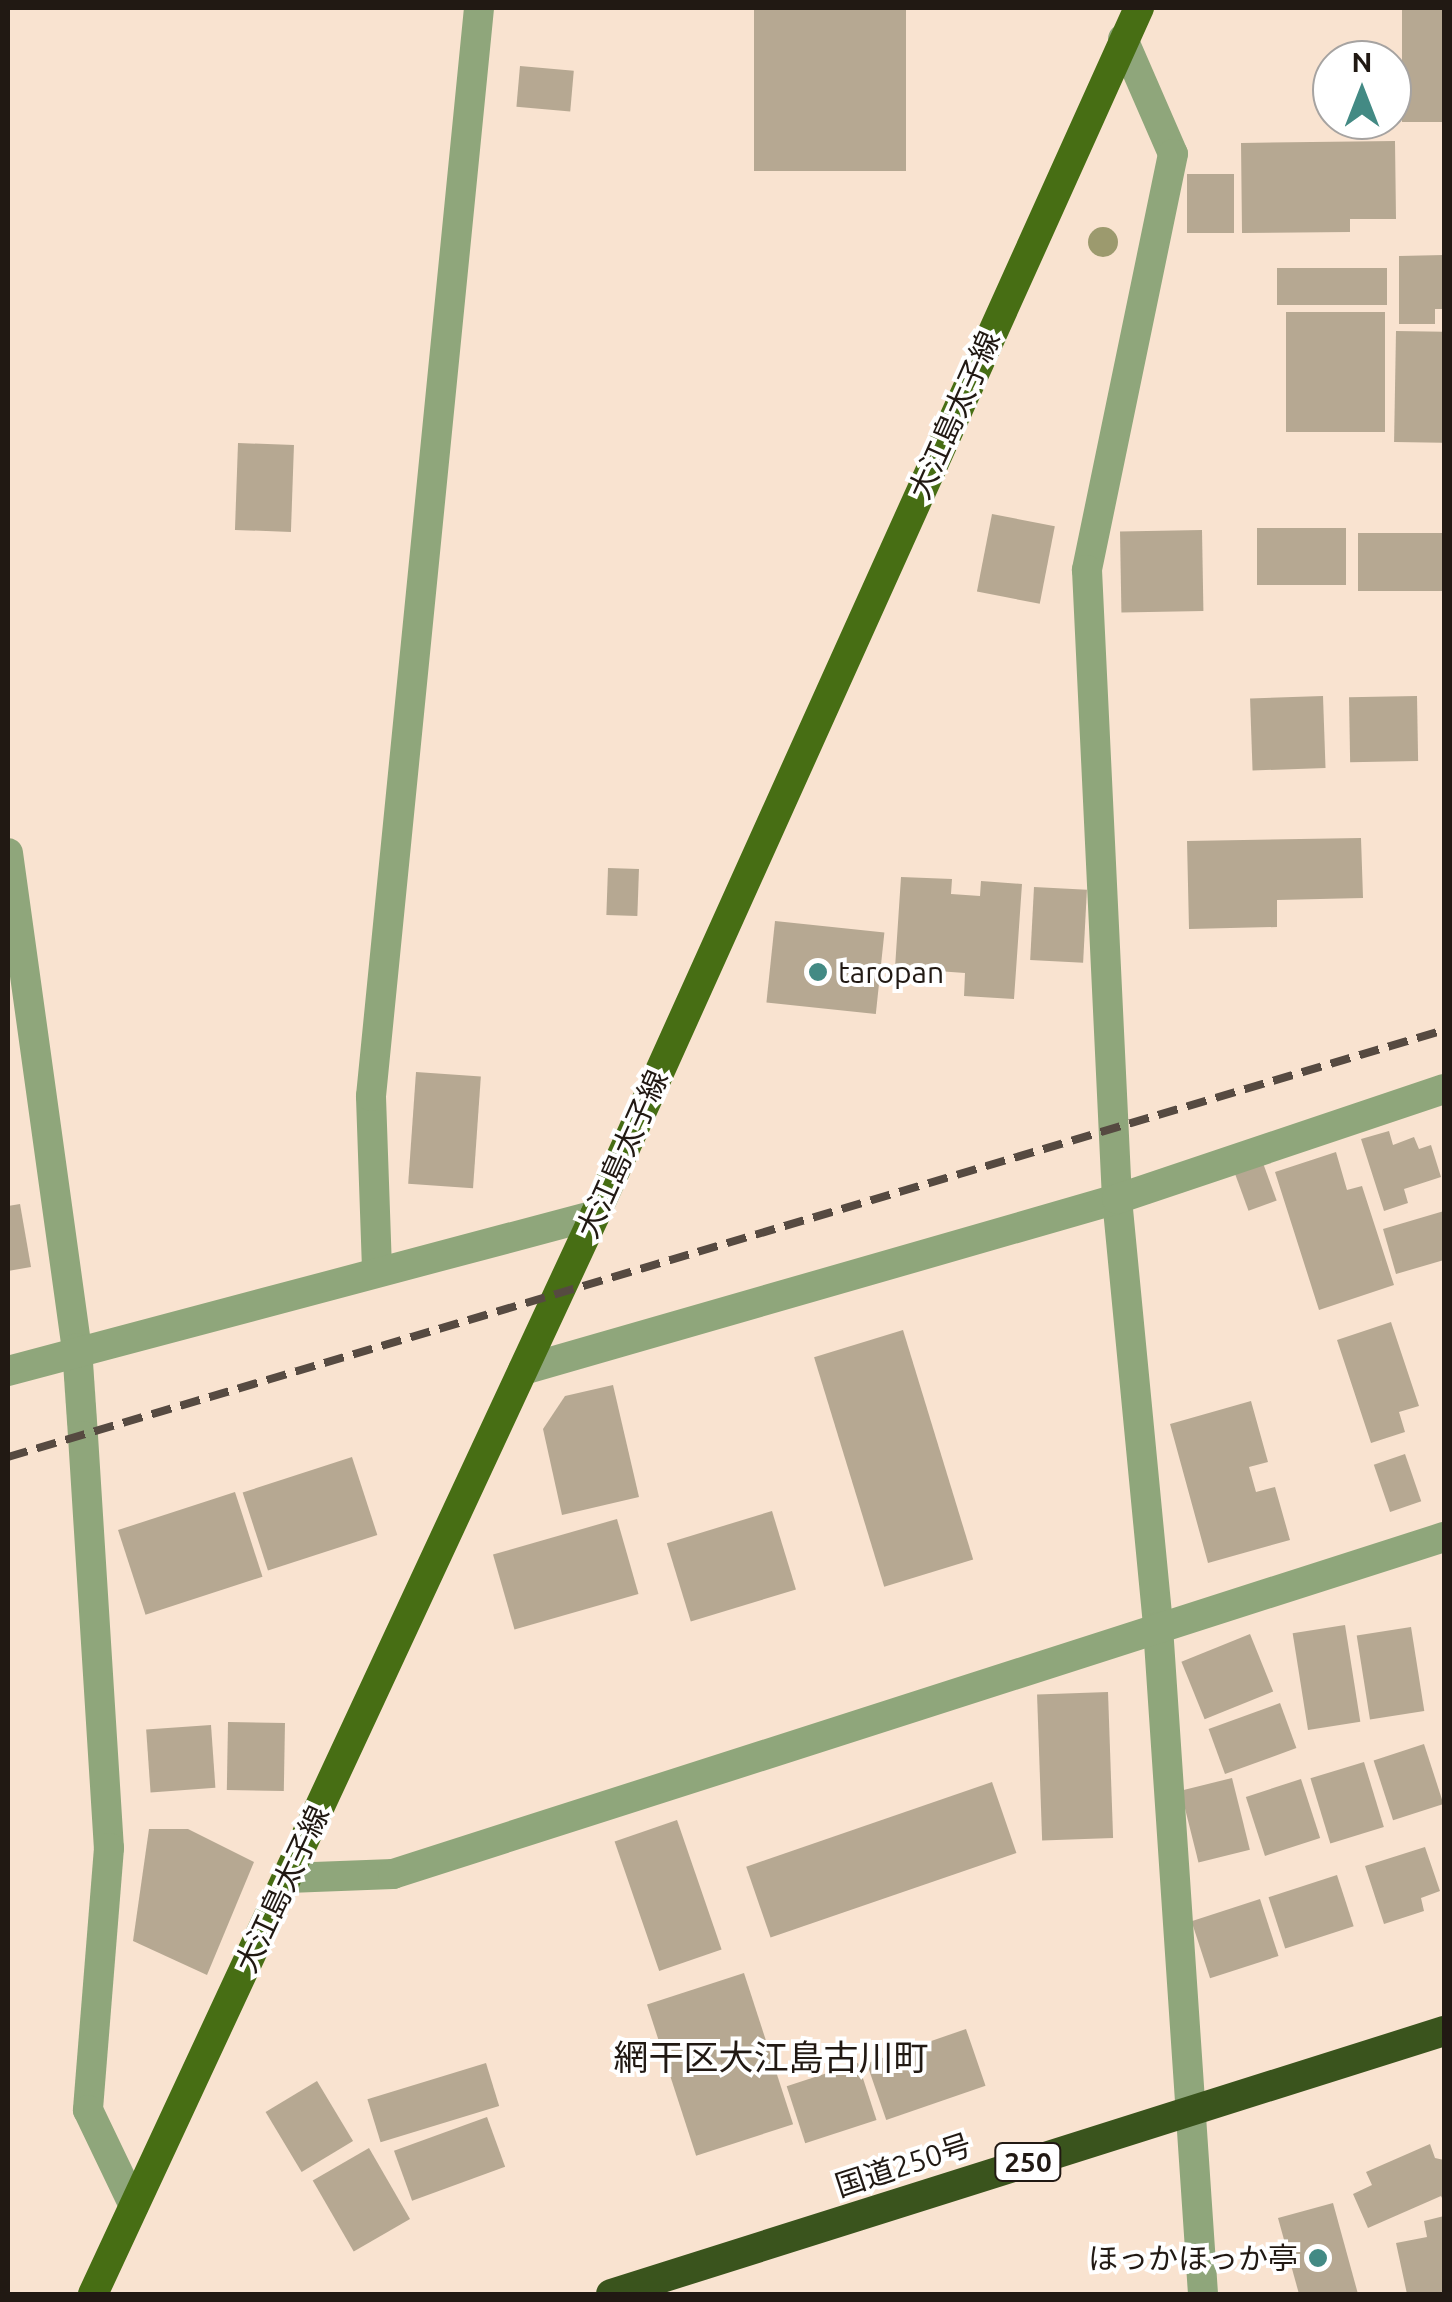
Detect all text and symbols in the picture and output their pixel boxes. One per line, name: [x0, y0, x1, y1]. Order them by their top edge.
north arrow: [1312, 40, 1412, 140]
text: N: [1352, 46, 1372, 77]
street label: 大江島太子線: [901, 325, 1007, 505]
place label: taropan: [838, 954, 944, 990]
marker: taropan: [807, 961, 829, 983]
street label: 大江島太子線: [569, 1064, 675, 1244]
street label: 大江島太子線: [228, 1800, 336, 1978]
district label: 網干区大江島古川町: [614, 2036, 928, 2078]
street label: 国道250号: [831, 2126, 975, 2204]
road number: 250: [993, 2139, 1063, 2185]
place label: ほっかほっか亭: [1088, 2240, 1298, 2276]
marker: ほっかほっか亭: [1307, 2247, 1329, 2269]

